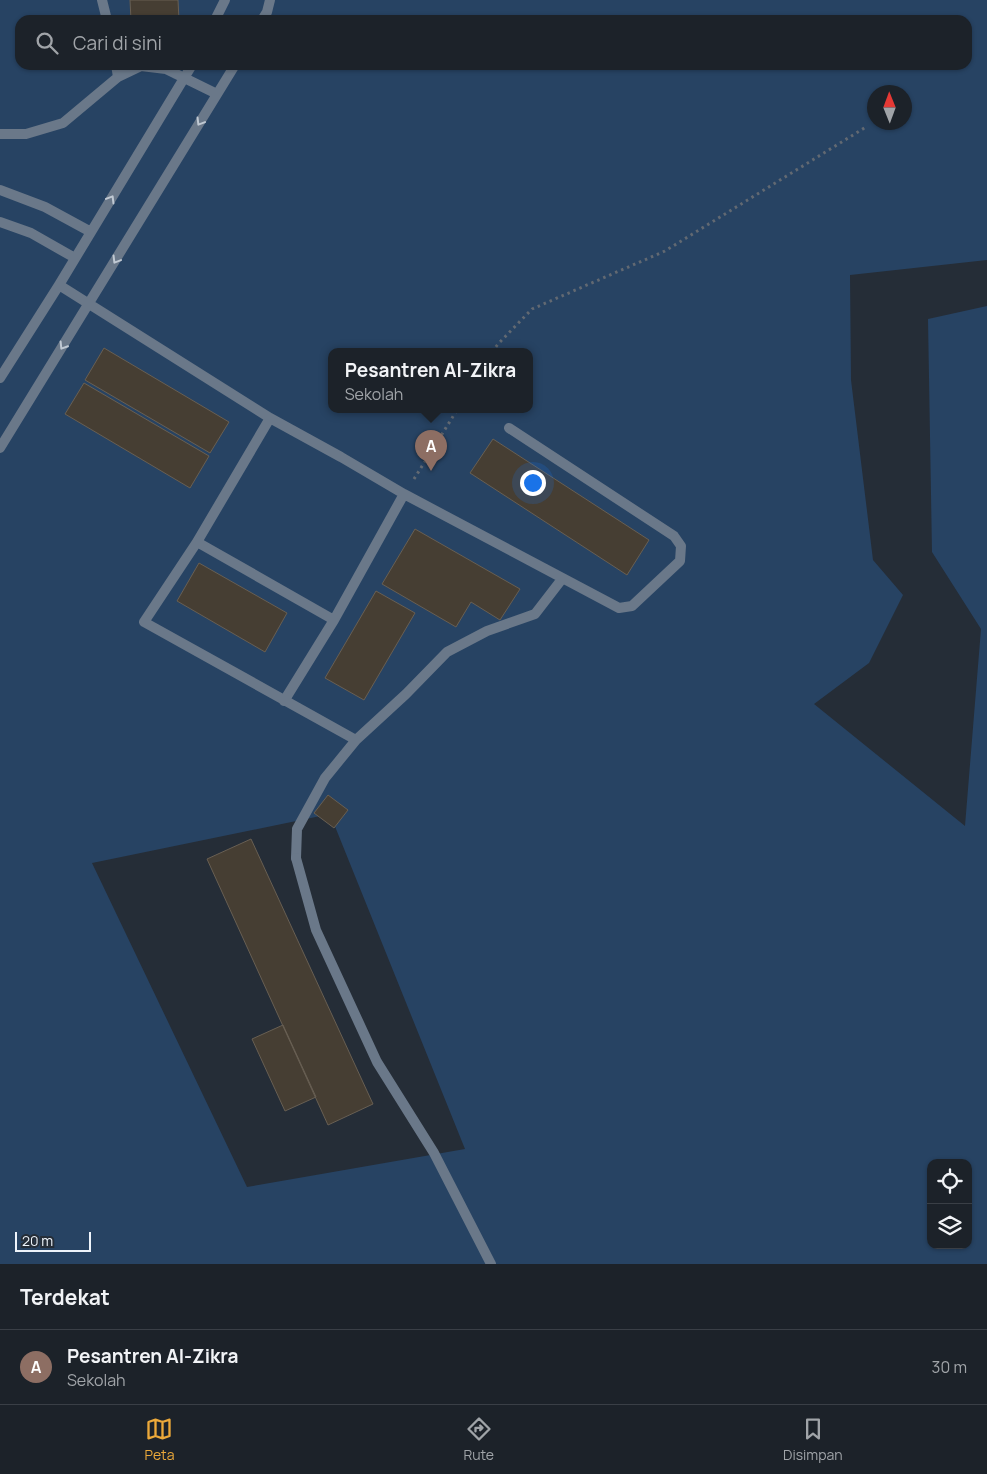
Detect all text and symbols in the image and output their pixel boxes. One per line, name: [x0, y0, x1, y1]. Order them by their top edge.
search box: [15, 15, 972, 70]
icon: search: [33, 29, 61, 57]
text: Cari di sini: [73, 30, 162, 56]
north arrow: [867, 85, 912, 130]
one-way arrow: [197, 116, 207, 125]
one-way arrow: [105, 195, 115, 204]
one-way arrow: [112, 255, 122, 264]
one-way arrow: [60, 341, 70, 350]
popup: [328, 348, 533, 413]
text: Pesantren Al-Zikra: [345, 357, 516, 383]
text: Sekolah: [345, 383, 403, 405]
pin: A: [415, 430, 447, 471]
your location: [520, 470, 546, 496]
map controls: [927, 1159, 972, 1249]
button: locate: [927, 1159, 972, 1204]
button: layers: [927, 1204, 972, 1249]
scale bar: [15, 1229, 91, 1252]
text: 20 m: [22, 1231, 53, 1250]
text: Terdekat: [20, 1283, 110, 1311]
text: Pesantren Al-Zikra: [67, 1343, 238, 1369]
text: A: [31, 1356, 41, 1378]
text: 30 m: [932, 1356, 967, 1378]
text: Sekolah: [67, 1369, 126, 1391]
tab: Peta: [144, 1415, 174, 1464]
tab: Rute: [463, 1415, 494, 1464]
tab: Disimpan: [783, 1415, 843, 1464]

